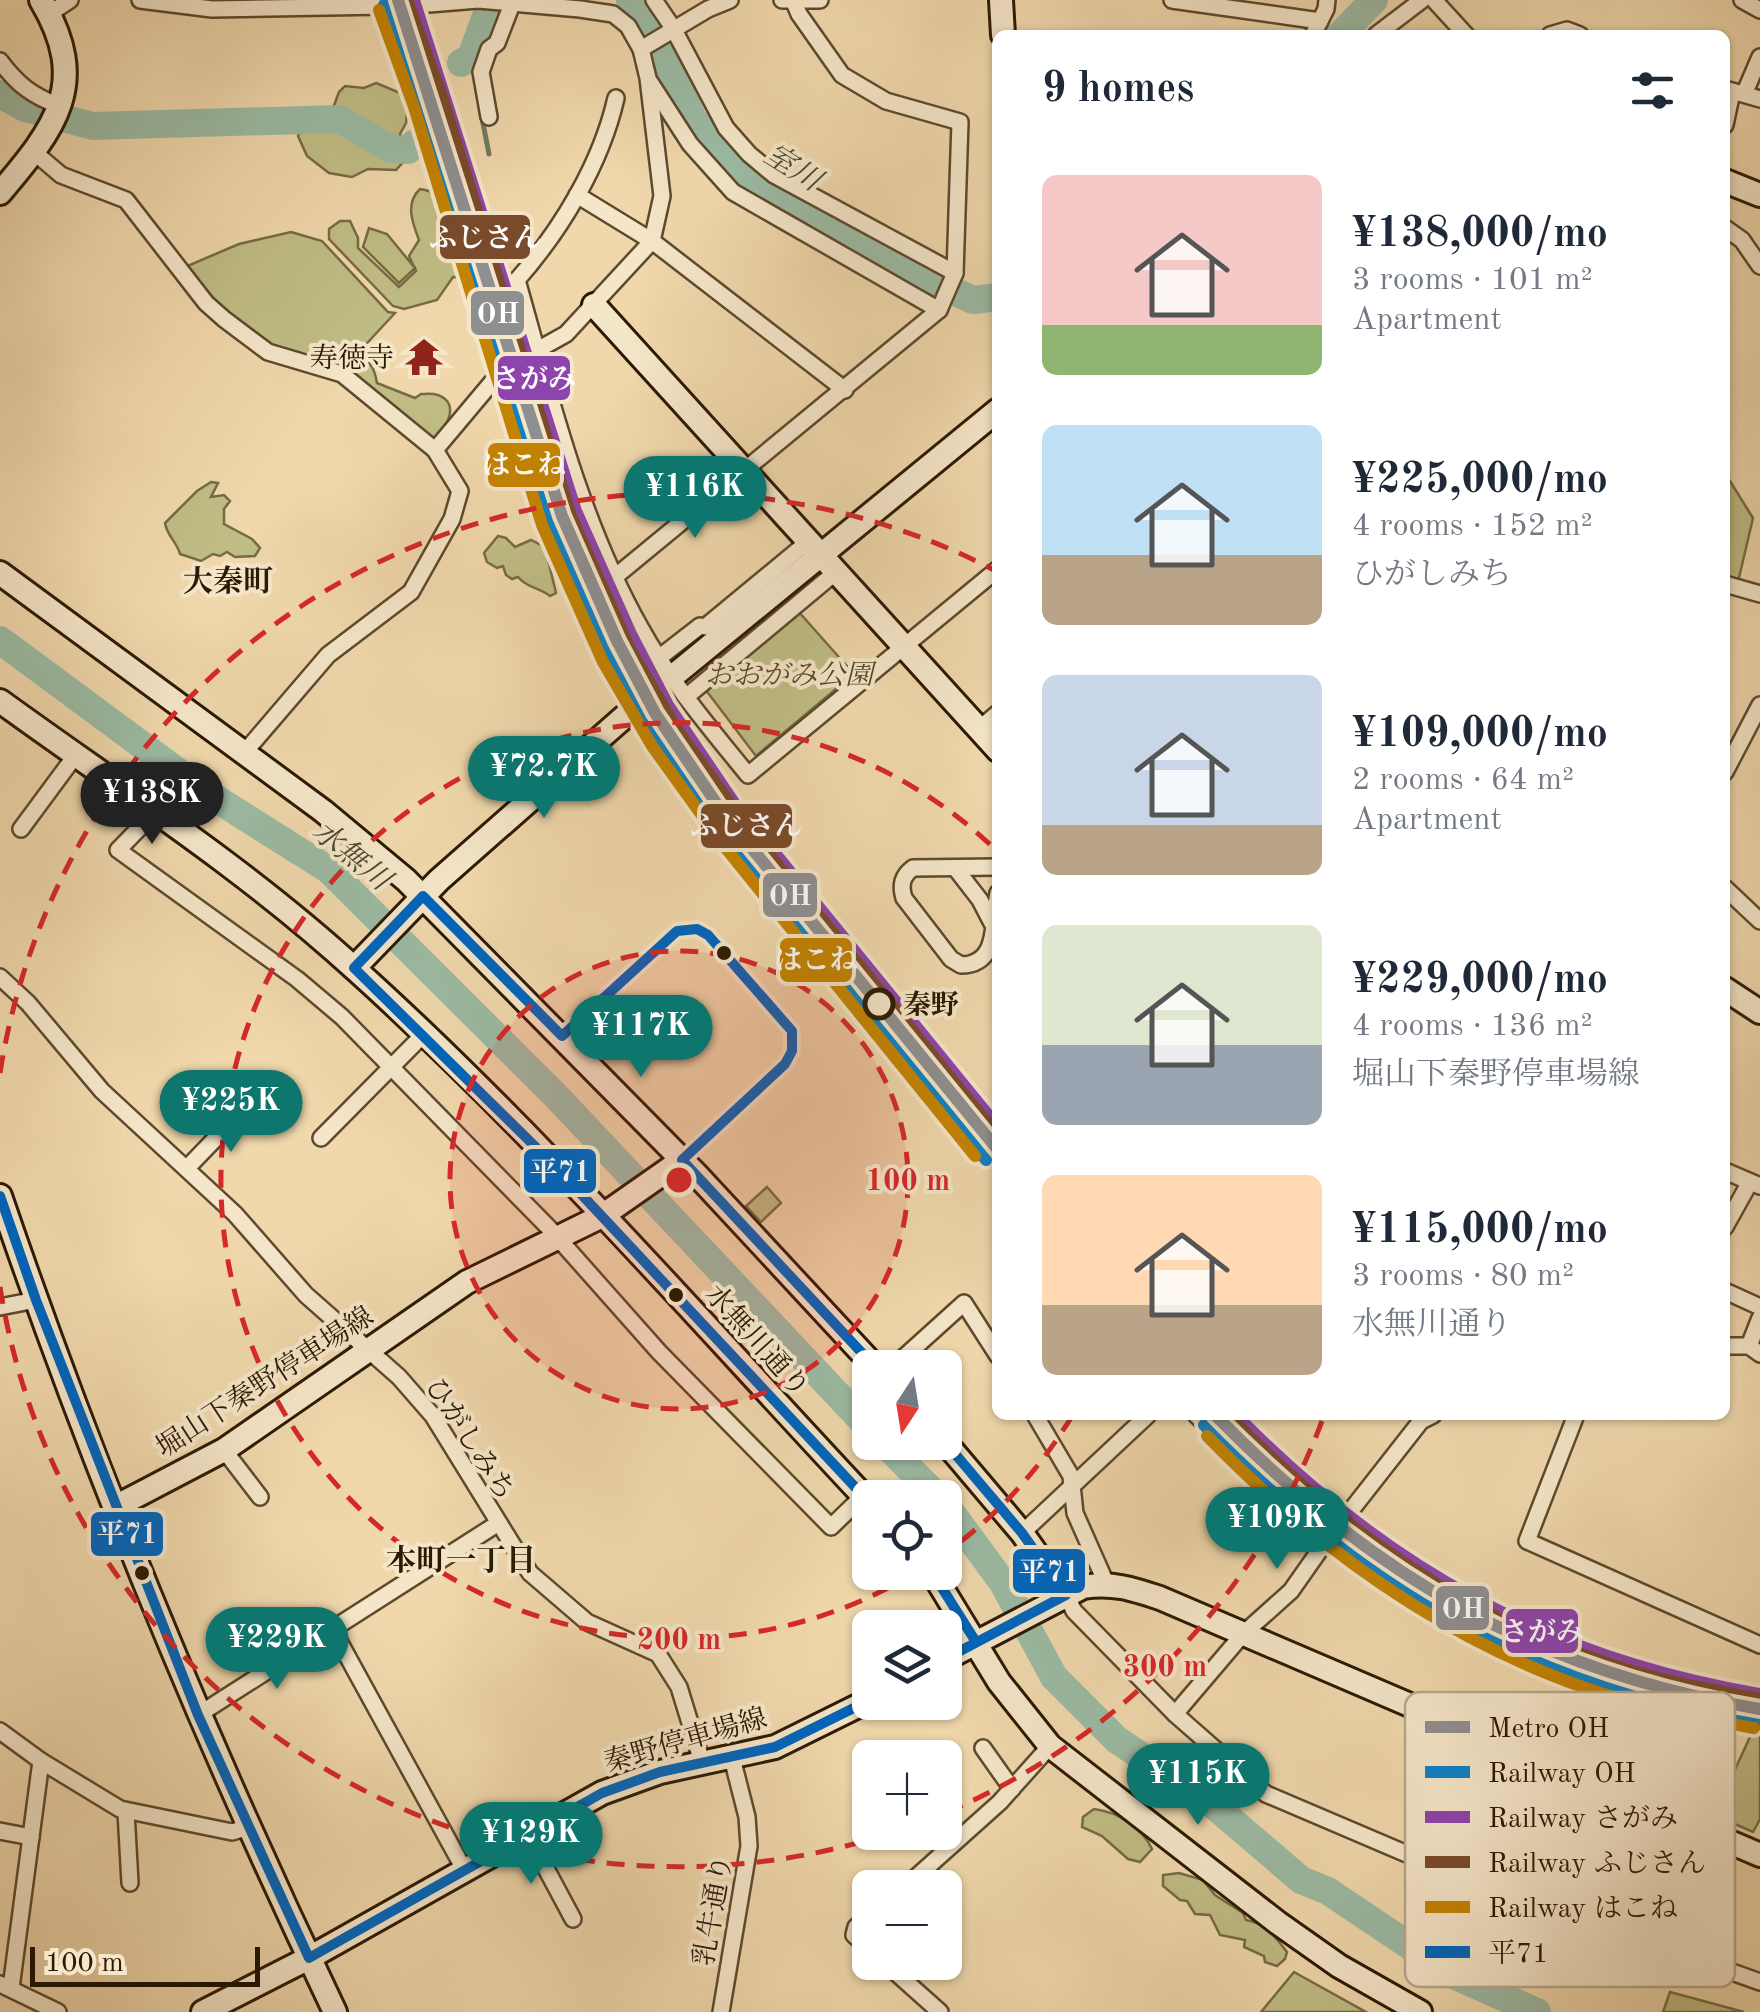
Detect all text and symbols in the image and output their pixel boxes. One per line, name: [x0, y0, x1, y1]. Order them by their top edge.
icon: filters: [1625, 63, 1680, 118]
text: 9 homes: [1042, 69, 1194, 111]
water label: 室川: [759, 138, 829, 199]
line badge: ふじさん: [438, 213, 532, 261]
text: ¥138,000/mo: [1352, 214, 1608, 256]
icon: home: [1122, 215, 1242, 335]
text: ふじさん: [429, 224, 541, 254]
text: 3 rooms · 101 m²: [1352, 265, 1593, 297]
line badge: OH: [469, 289, 526, 337]
text: OH: [476, 302, 520, 330]
text: Apartment: [1352, 305, 1502, 337]
temple icon: 寿徳寺: [403, 336, 445, 378]
place label: 寿徳寺: [310, 343, 394, 374]
line badge: さがみ: [496, 354, 572, 402]
text: さがみ: [492, 365, 576, 395]
line badge: はこね: [486, 441, 562, 489]
text: はこね: [482, 451, 566, 481]
pin: ¥116K: [625, 456, 765, 541]
text: ¥225,000/mo: [1352, 460, 1608, 502]
icon: home: [1122, 465, 1242, 585]
text: ¥116K: [646, 472, 744, 504]
text: 4 rooms · 152 m²: [1352, 511, 1593, 543]
text: ひがしみち: [1352, 560, 1512, 592]
district label: 大秦町: [183, 565, 273, 598]
park label: おおがみ公園: [705, 660, 877, 691]
text: ¥109,000/mo: [1352, 714, 1608, 756]
icon: home: [1122, 715, 1242, 835]
pin: ¥72.7K: [463, 736, 625, 821]
text: ¥72.7K: [490, 752, 598, 784]
pin: ¥138K: [82, 762, 222, 847]
text: 2 rooms · 64 m²: [1352, 765, 1574, 797]
text: ¥138K: [103, 778, 201, 810]
line badge: ふじさん: [699, 802, 794, 850]
text: Apartment: [1352, 805, 1502, 837]
text: ふじさん: [690, 812, 802, 842]
water label: 水無川: [306, 814, 399, 898]
line badge: OH: [761, 871, 819, 919]
text: OH: [768, 884, 812, 912]
line badge: はこね: [778, 936, 854, 984]
unlabelled marker: [714, 943, 734, 963]
text: はこね: [774, 946, 858, 976]
text: ¥229,000/mo: [1352, 960, 1608, 1002]
icon: home: [1122, 965, 1242, 1085]
marker: 秦野: [864, 989, 894, 1019]
place label: 秦野: [903, 990, 959, 1021]
pin: ¥117K: [571, 995, 711, 1080]
text: ¥117K: [592, 1011, 690, 1043]
text: 4 rooms · 136 m²: [1352, 1011, 1593, 1043]
text: 堀山下秦野停車場線: [1352, 1060, 1640, 1092]
pin: ¥225K: [161, 1070, 301, 1155]
text: ¥225K: [182, 1086, 280, 1118]
line badge: 平71: [522, 1147, 598, 1195]
text: 平71: [530, 1157, 590, 1188]
centre of rings: [661, 1162, 697, 1198]
text: 100 m: [866, 1167, 950, 1197]
text: ¥115,000/mo: [1352, 1210, 1608, 1252]
icon: home: [1122, 1215, 1242, 1335]
text: 3 rooms · 80 m²: [1352, 1261, 1574, 1293]
street label: 水無川通り: [699, 1279, 815, 1403]
unlabelled marker: [666, 1285, 686, 1305]
street label: 堀山下秦野停車場線: [151, 1301, 379, 1464]
text: 水無川通り: [1352, 1310, 1512, 1342]
north arrow: [852, 1350, 962, 1460]
map controls: [852, 1350, 962, 1980]
street label: ひがしみち: [419, 1372, 520, 1506]
button: locate: [852, 1480, 962, 1590]
pin: ¥109K: [1207, 1487, 1347, 1572]
text: ¥109K: [1228, 1503, 1326, 1535]
line badge: 平71: [89, 1510, 165, 1558]
text: 平71: [97, 1519, 157, 1550]
district label: 本町一丁目: [386, 1544, 536, 1577]
line badge: 平71: [1011, 1547, 1087, 1595]
text: 平71: [1019, 1557, 1079, 1588]
unlabelled marker: [132, 1563, 152, 1583]
line badge: OH: [1434, 1584, 1491, 1632]
text: OH: [1441, 1597, 1485, 1625]
pin: ¥229K: [207, 1607, 347, 1692]
line badge: さがみ: [1504, 1607, 1580, 1655]
button: layers: [852, 1610, 962, 1720]
text: さがみ: [1500, 1618, 1584, 1648]
text: ¥229K: [228, 1623, 326, 1655]
text: 200 m: [637, 1626, 721, 1656]
text: 300 m: [1123, 1653, 1207, 1683]
legend: [1405, 1692, 1735, 1987]
street label: 秦野停車場線: [600, 1702, 770, 1778]
text: Metro OH: [1488, 1716, 1609, 1744]
button: +: [852, 1740, 962, 1850]
pin: ¥115K: [1128, 1743, 1268, 1828]
text: ¥115K: [1149, 1759, 1247, 1791]
text: Railway OH: [1488, 1761, 1636, 1789]
pin: ¥129K: [461, 1802, 601, 1887]
text: Railway さがみ: [1488, 1805, 1678, 1834]
text: ¥129K: [482, 1818, 580, 1850]
text: Railway ふじさん: [1488, 1850, 1706, 1879]
street label: 乳牛通り: [688, 1852, 738, 1968]
button: −: [852, 1870, 962, 1980]
text: Railway はこね: [1488, 1894, 1678, 1924]
text: 平71: [1488, 1939, 1548, 1969]
scale bar: [30, 1942, 260, 1986]
text: 100 m: [45, 1950, 124, 1978]

